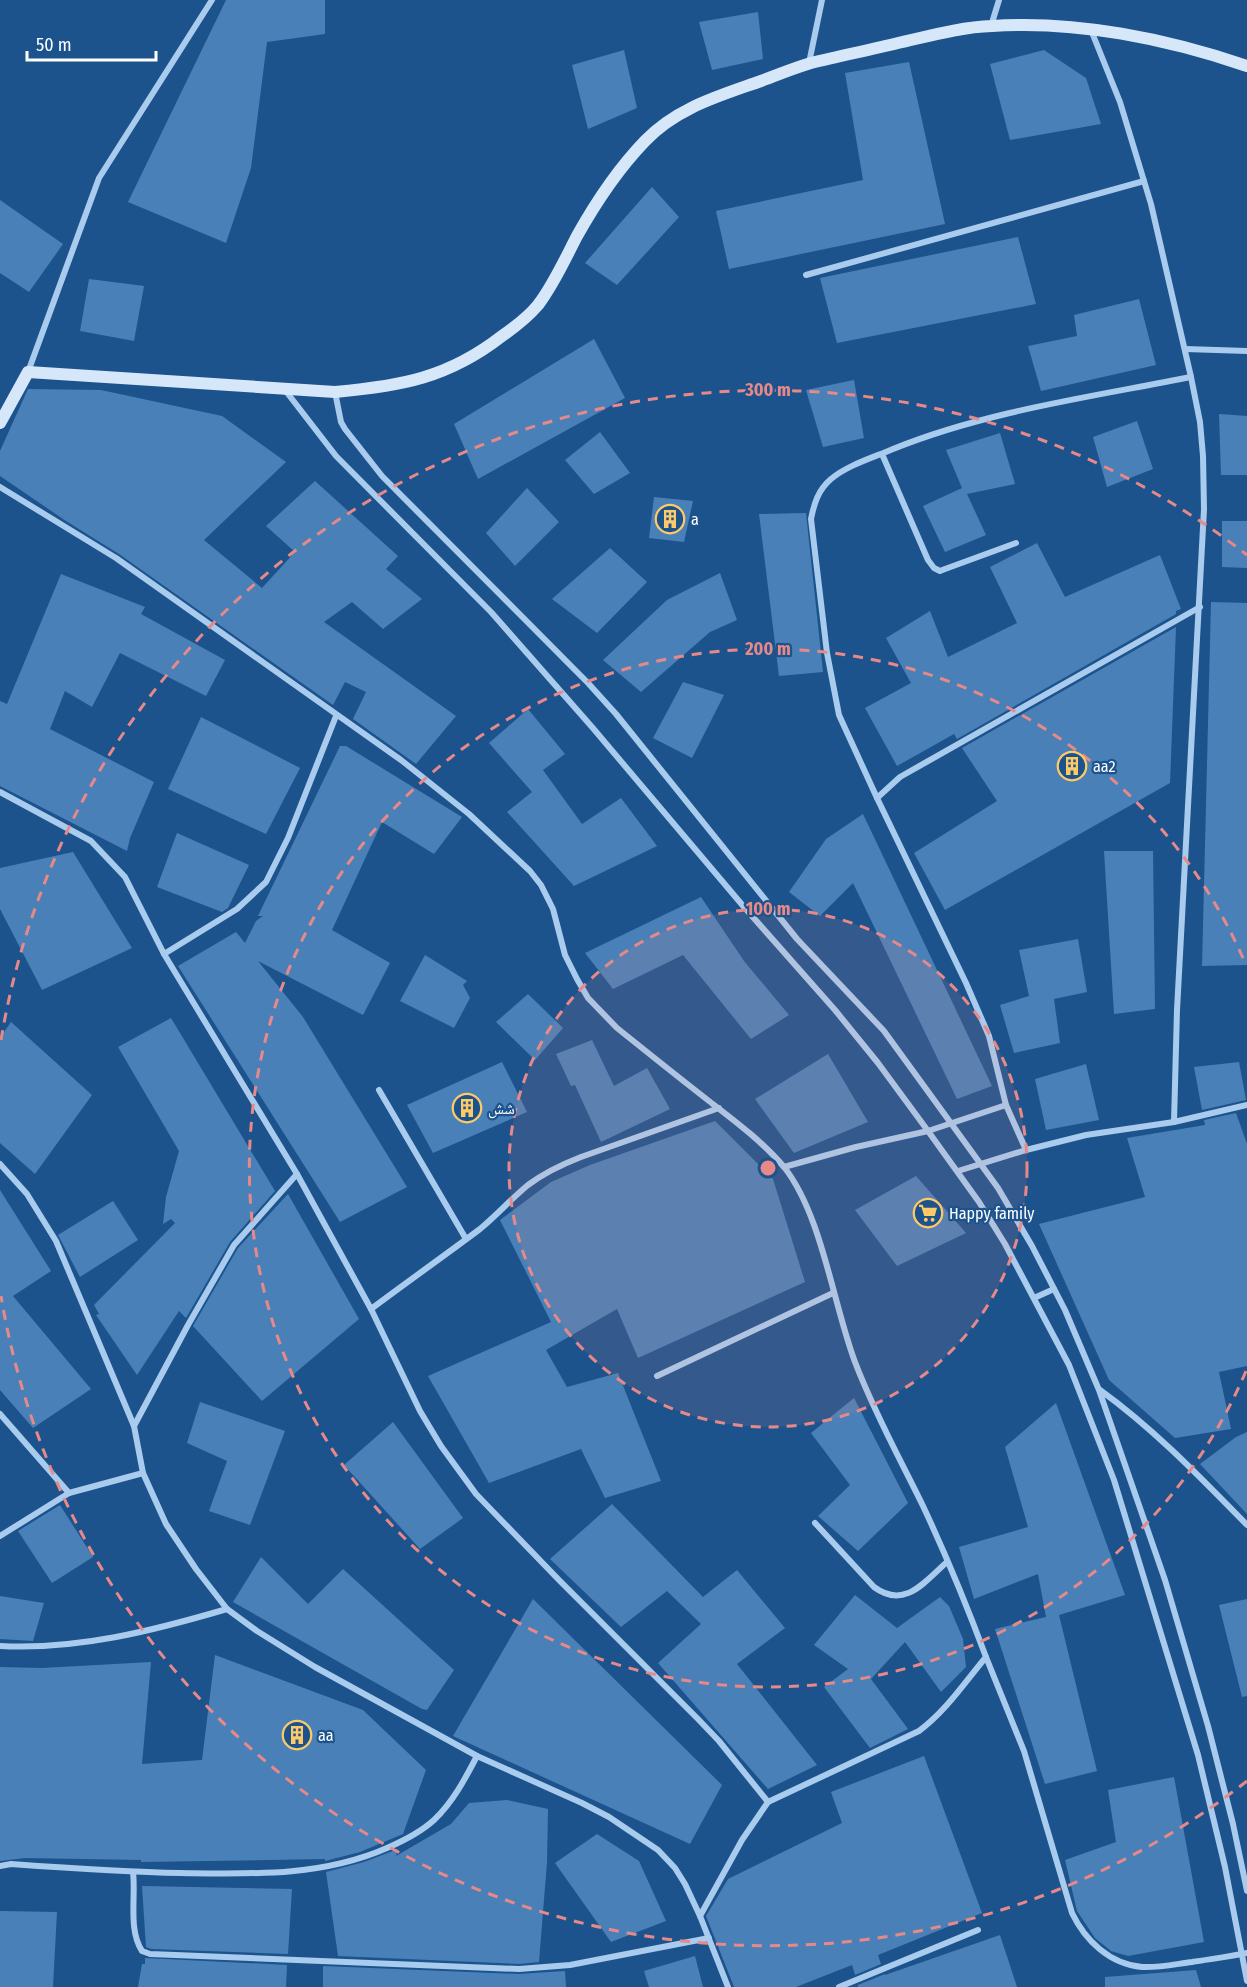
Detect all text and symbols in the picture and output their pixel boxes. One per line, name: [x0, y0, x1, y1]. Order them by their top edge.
scale bar: [27, 24, 156, 62]
text: 50 m: [36, 34, 72, 56]
text: 300 m: [744, 379, 791, 401]
building icon: a: [654, 503, 686, 535]
place label: a: [691, 510, 699, 529]
text: 200 m: [744, 638, 791, 660]
building icon: aa2: [1056, 750, 1088, 782]
place label: aa2: [1093, 757, 1116, 776]
text: 100 m: [746, 898, 790, 920]
building icon: شش: [451, 1092, 483, 1124]
place label: شش: [488, 1099, 515, 1119]
centre of rings: [758, 1158, 778, 1178]
supermarket icon: Happy family: [912, 1197, 944, 1229]
place label: Happy family: [949, 1204, 1035, 1223]
building icon: aa: [281, 1719, 313, 1751]
place label: aa: [318, 1726, 334, 1745]

